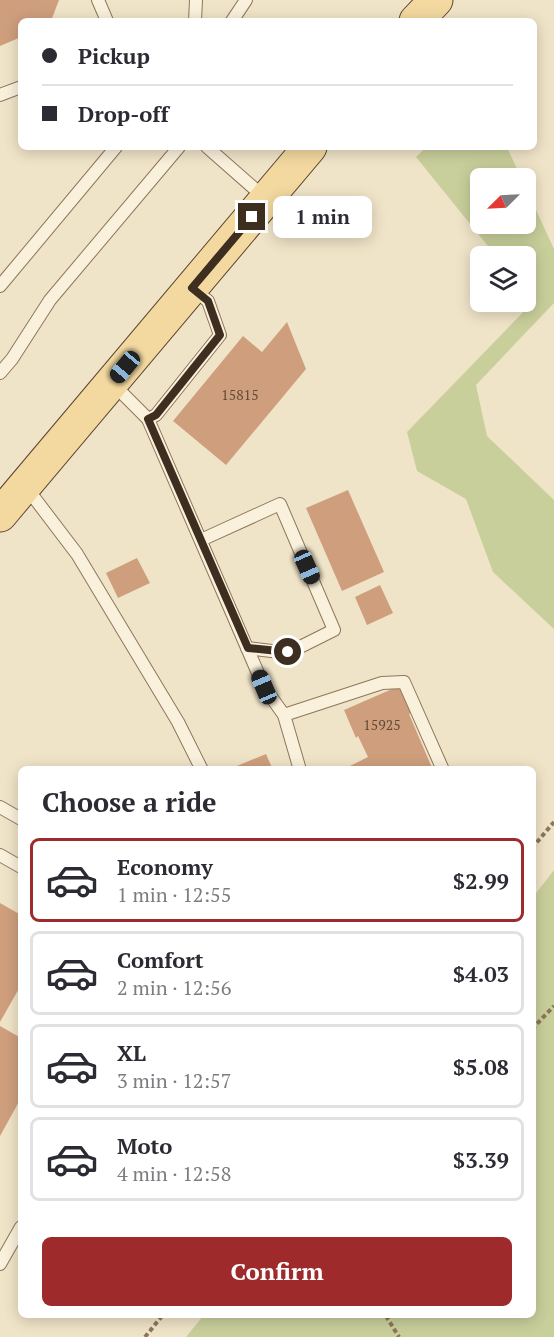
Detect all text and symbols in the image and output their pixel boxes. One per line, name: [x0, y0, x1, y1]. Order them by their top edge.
text: Pickup: [78, 41, 150, 70]
text: Drop-off: [78, 99, 169, 128]
north arrow: [470, 168, 536, 234]
map controls: [470, 168, 536, 312]
callout: 1 min: [273, 196, 372, 238]
route end: [238, 203, 265, 230]
text: 1 min: [295, 203, 350, 230]
button: layers: [470, 246, 536, 312]
car: [107, 347, 143, 387]
house number: 15815: [221, 385, 259, 404]
car: [291, 547, 323, 587]
route start: [274, 638, 301, 665]
car: [249, 667, 279, 707]
house number: 15925: [363, 715, 401, 734]
text: Choose a ride: [42, 784, 217, 820]
text: Economy: [117, 852, 213, 881]
icon: car: [45, 853, 99, 907]
text: $2.99: [453, 866, 509, 895]
text: 1 min · 12:55: [117, 881, 231, 908]
text: Comfort: [117, 945, 203, 974]
icon: car: [45, 946, 99, 1000]
text: $4.03: [453, 959, 509, 988]
text: 2 min · 12:56: [117, 974, 231, 1001]
text: XL: [117, 1038, 146, 1067]
icon: car: [45, 1039, 99, 1093]
text: $5.08: [453, 1052, 509, 1081]
text: 3 min · 12:57: [117, 1067, 231, 1094]
text: Moto: [117, 1131, 172, 1160]
icon: car: [45, 1132, 99, 1186]
text: $3.39: [453, 1145, 509, 1174]
text: 4 min · 12:58: [117, 1160, 231, 1187]
button: Confirm: [42, 1237, 512, 1306]

